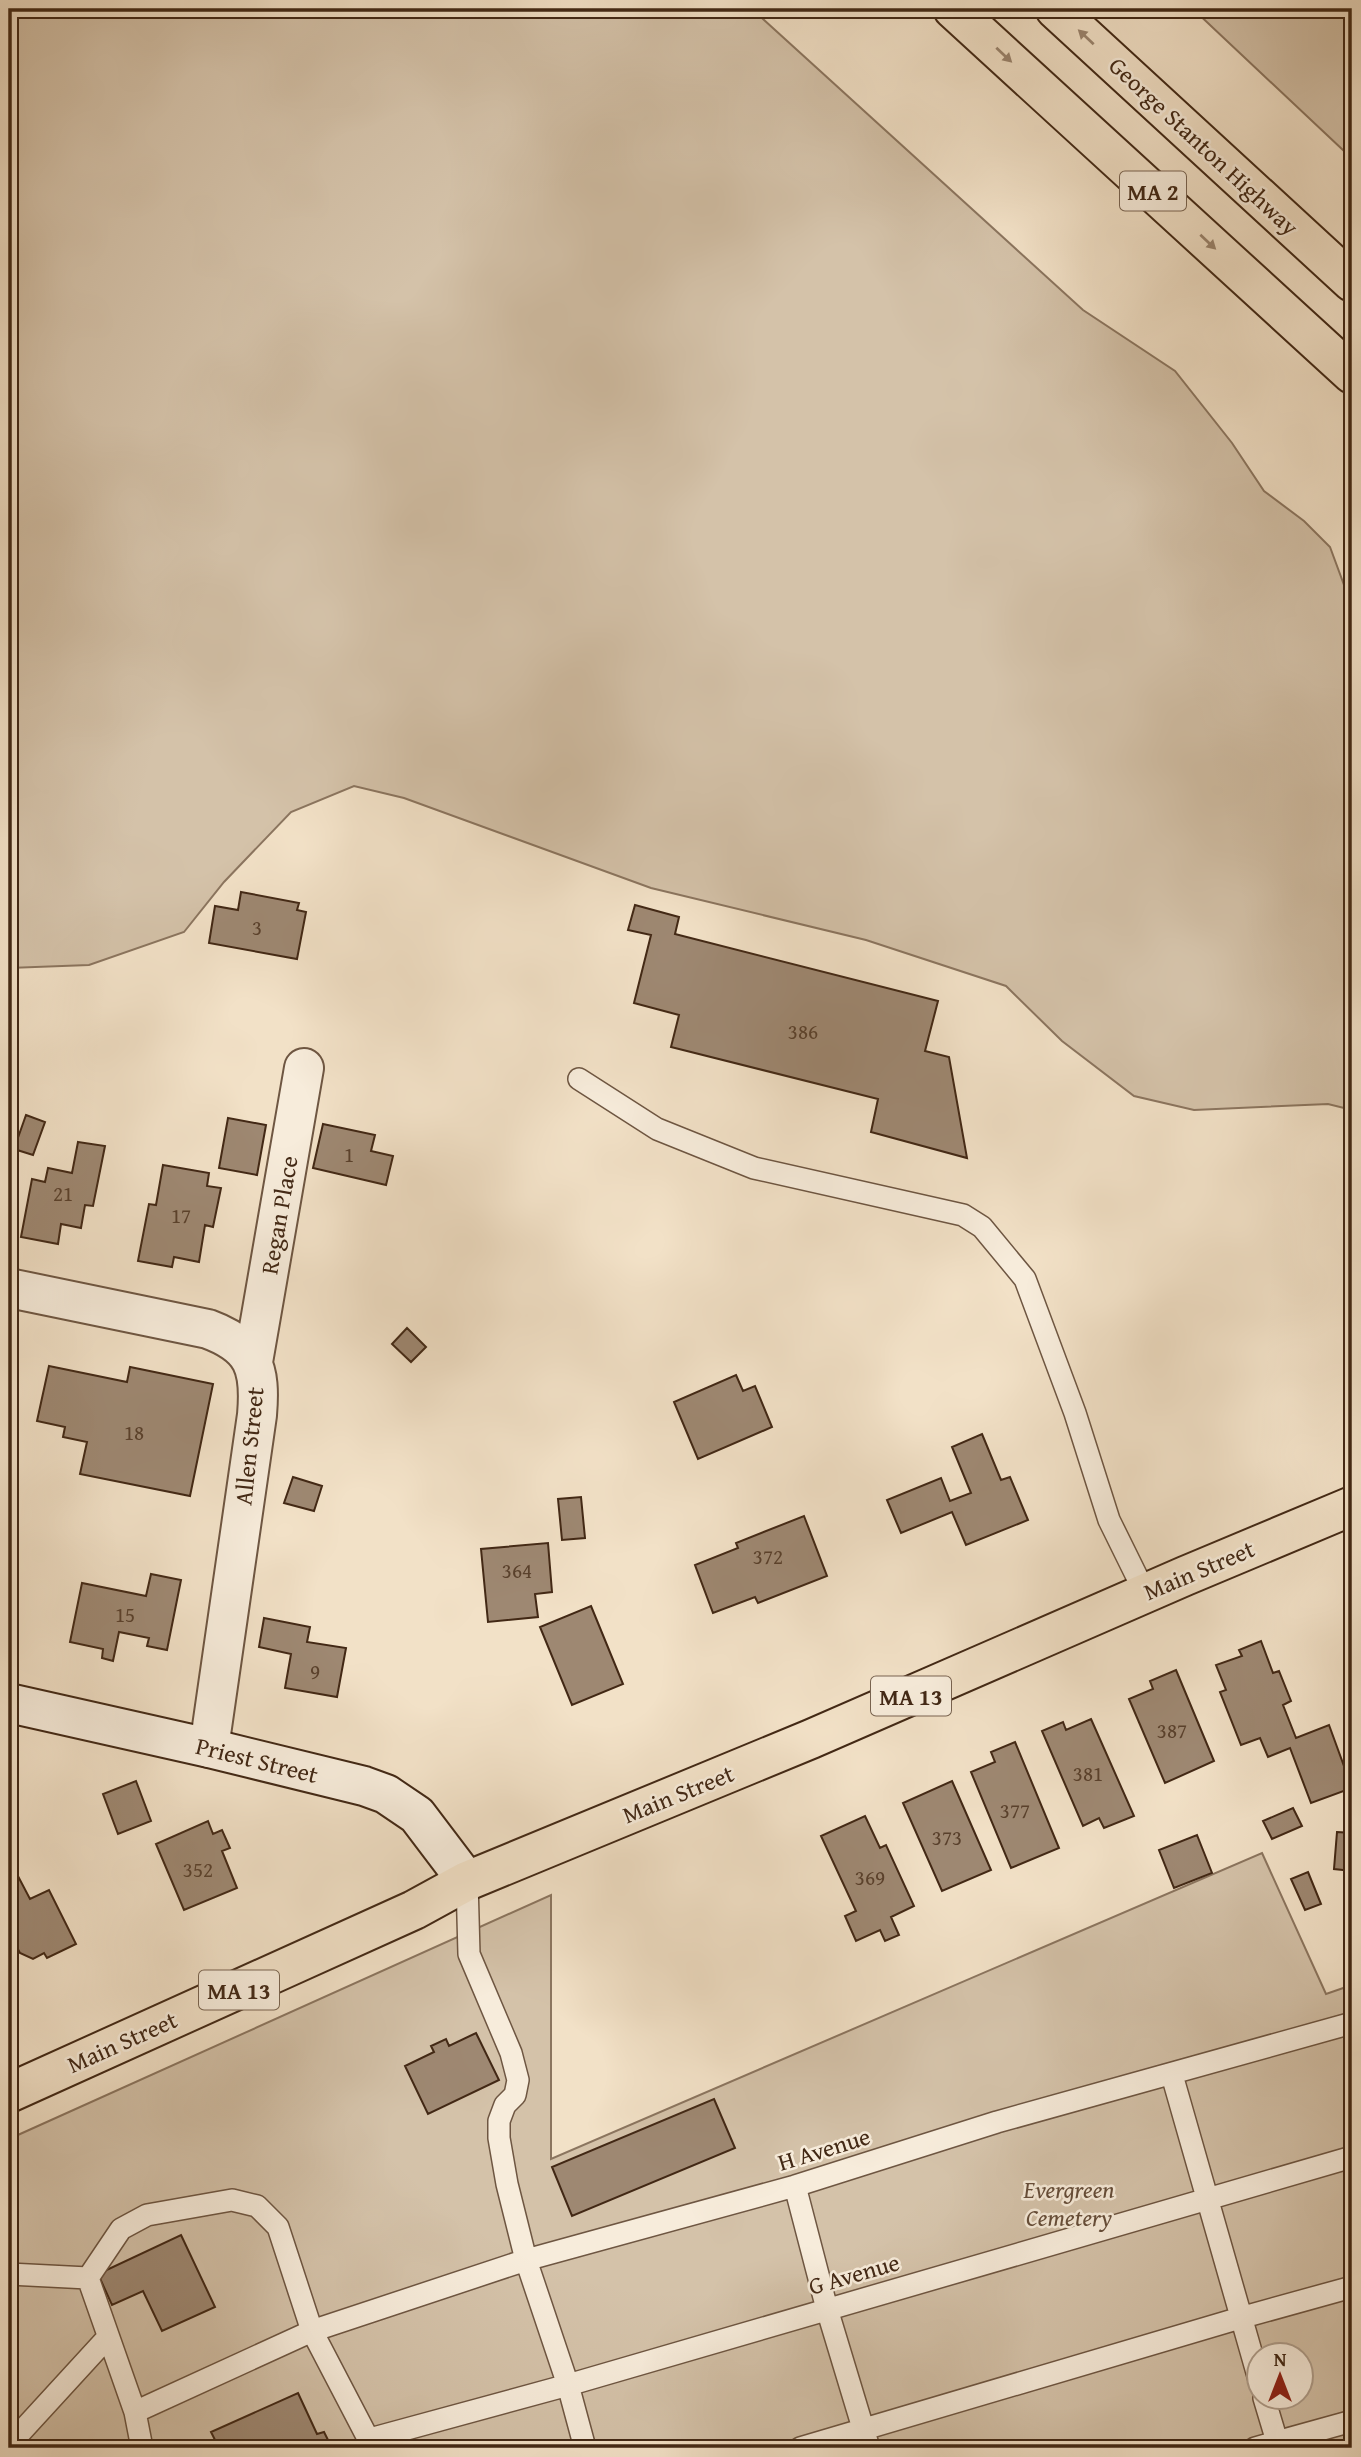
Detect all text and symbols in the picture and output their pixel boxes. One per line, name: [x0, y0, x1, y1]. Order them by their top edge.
one-way arrow: [1077, 29, 1095, 45]
one-way arrow: [995, 47, 1013, 63]
street label: George Stanton Highway: [1101, 48, 1307, 244]
road number: MA 2: [1120, 172, 1186, 210]
one-way arrow: [1199, 233, 1216, 249]
house number: 3: [252, 912, 262, 943]
house number: 386: [788, 1016, 818, 1047]
house number: 1: [344, 1139, 354, 1170]
street label: Regan Place: [251, 1153, 307, 1277]
house number: 21: [53, 1178, 73, 1209]
house number: 17: [171, 1200, 191, 1231]
street label: Allen Street: [225, 1385, 273, 1507]
house number: 18: [124, 1417, 144, 1448]
street label: Main Street: [1138, 1531, 1260, 1609]
house number: 372: [753, 1541, 783, 1572]
house number: 364: [502, 1555, 532, 1586]
house number: 15: [115, 1599, 135, 1630]
house number: 9: [310, 1656, 320, 1687]
road number: MA 13: [871, 1676, 951, 1716]
house number: 387: [1157, 1715, 1187, 1746]
street label: Priest Street: [192, 1728, 322, 1792]
street label: Main Street: [617, 1756, 739, 1832]
house number: 381: [1073, 1758, 1103, 1789]
house number: 377: [1000, 1795, 1030, 1826]
house number: 373: [932, 1822, 962, 1853]
house number: 352: [183, 1854, 213, 1885]
house number: 369: [855, 1862, 885, 1893]
road number: MA 13: [199, 1970, 279, 2010]
street label: Main Street: [61, 2002, 183, 2082]
street label: H Avenue: [773, 2118, 875, 2180]
park label: Evergreen Cemetery: [1023, 2172, 1114, 2235]
street label: G Avenue: [804, 2244, 904, 2304]
north arrow: [1246, 2342, 1316, 2412]
text: N: [1274, 2345, 1287, 2373]

